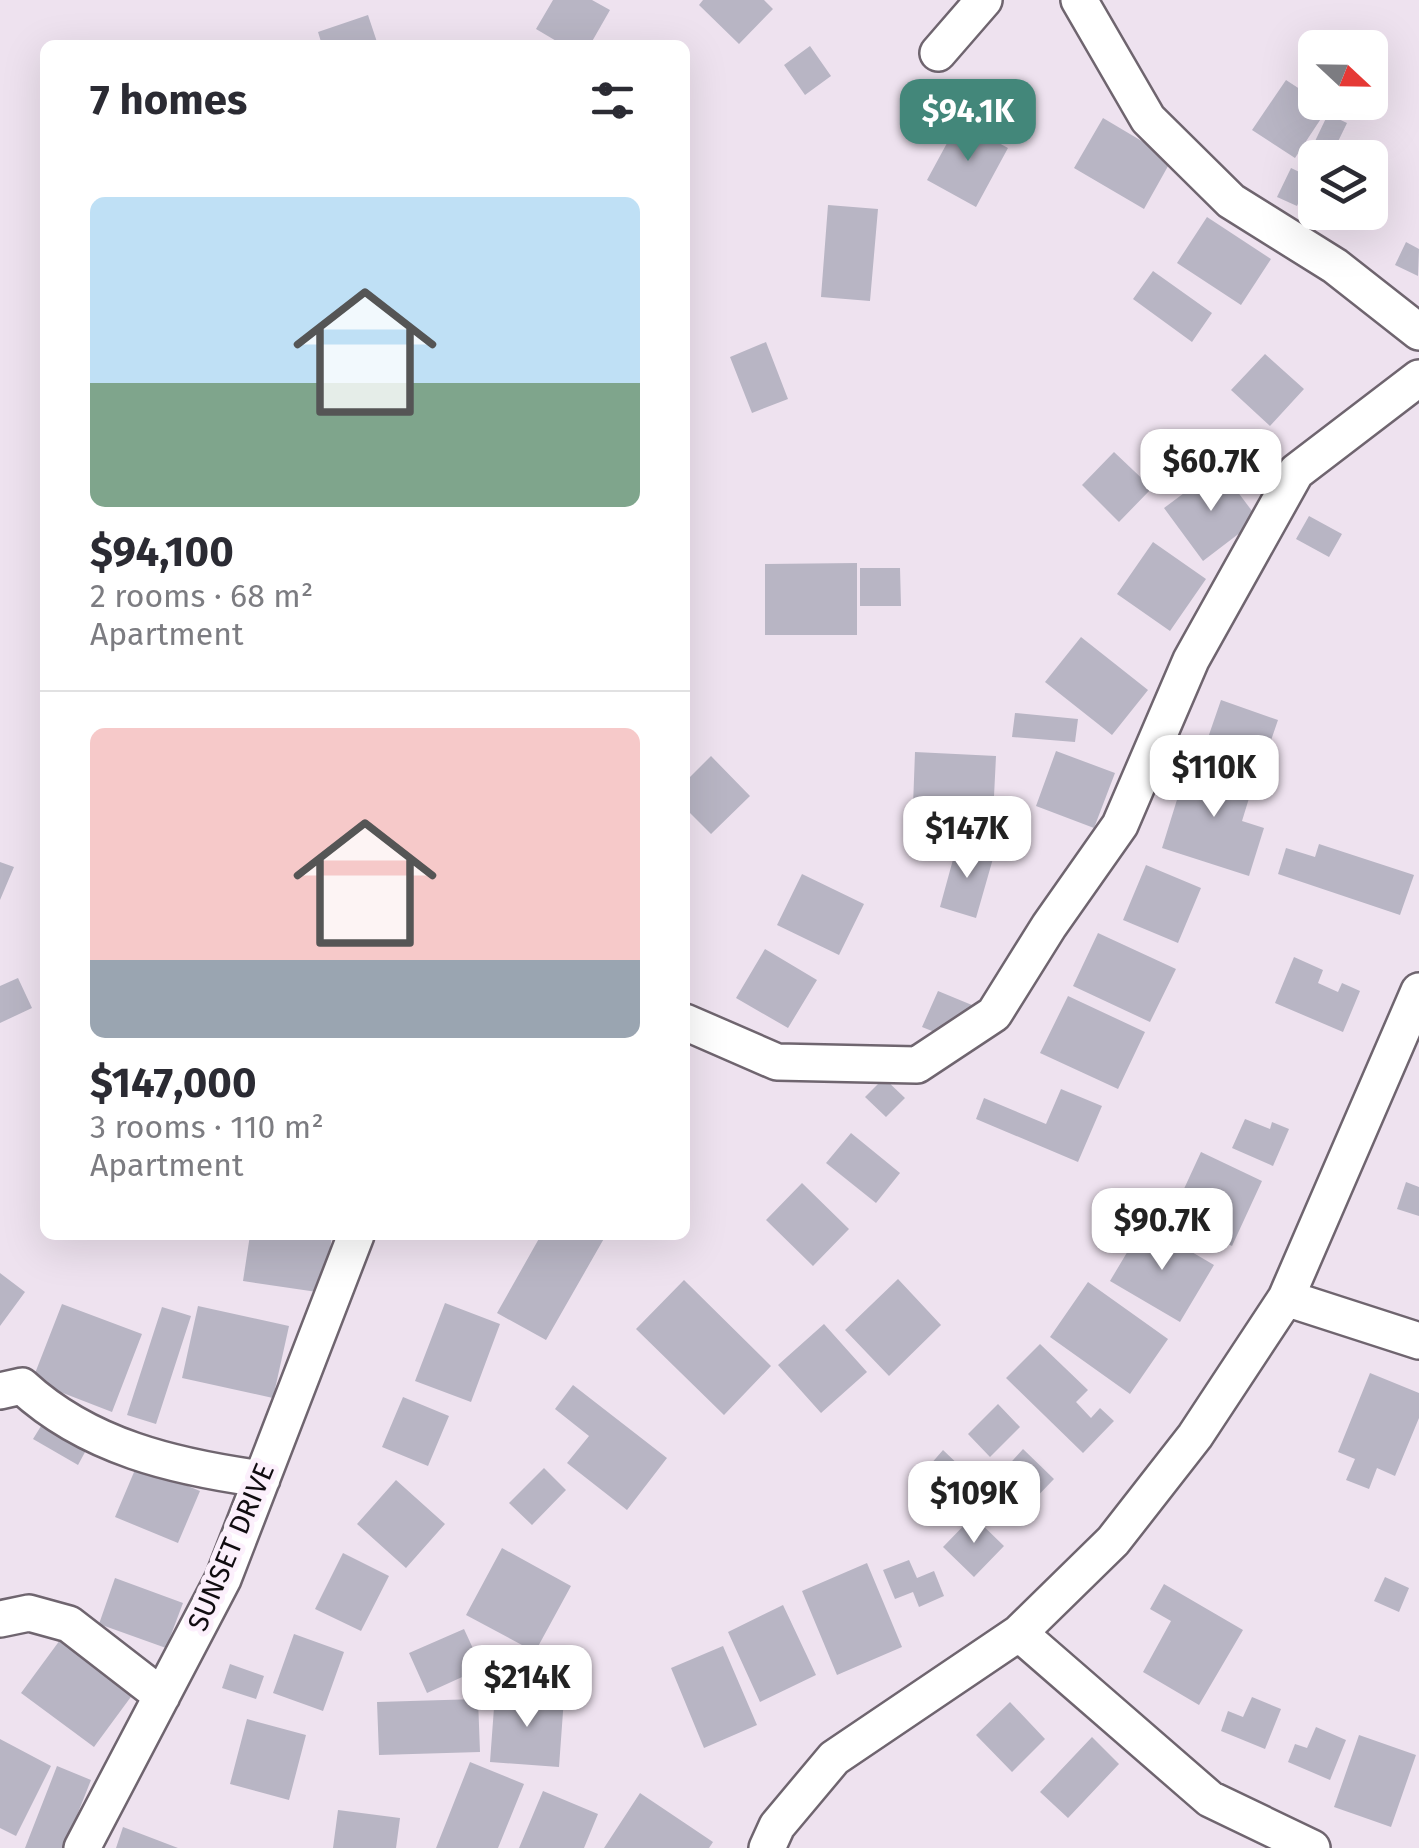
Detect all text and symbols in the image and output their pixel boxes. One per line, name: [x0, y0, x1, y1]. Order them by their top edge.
north arrow: [1298, 30, 1388, 120]
map controls: [1298, 30, 1388, 230]
icon: filters: [585, 73, 640, 128]
text: 7 homes: [90, 75, 247, 125]
pin: $94.1K: [887, 79, 1049, 164]
text: $94.1K: [922, 92, 1014, 130]
button: layers: [1298, 140, 1388, 230]
icon: home: [275, 262, 455, 442]
pin: $60.7K: [1130, 429, 1292, 514]
text: $60.7K: [1162, 442, 1260, 480]
text: $94,100: [90, 527, 234, 577]
text: 2 rooms · 68 m²: [90, 577, 313, 615]
text: Apartment: [90, 615, 244, 653]
pin: $110K: [1144, 735, 1284, 820]
text: $110K: [1172, 748, 1256, 786]
icon: home: [275, 793, 455, 973]
pin: $147K: [897, 796, 1037, 881]
text: $147K: [925, 809, 1009, 847]
text: $147,000: [90, 1058, 256, 1108]
text: 3 rooms · 110 m²: [90, 1108, 324, 1146]
text: Apartment: [90, 1146, 244, 1184]
pin: $90.7K: [1081, 1188, 1243, 1273]
text: $90.7K: [1114, 1201, 1210, 1239]
street label: SUNSET DRIVE: [181, 1458, 281, 1636]
pin: $109K: [904, 1461, 1044, 1546]
text: $109K: [930, 1474, 1018, 1512]
pin: $214K: [457, 1645, 597, 1730]
text: $214K: [484, 1658, 570, 1696]

